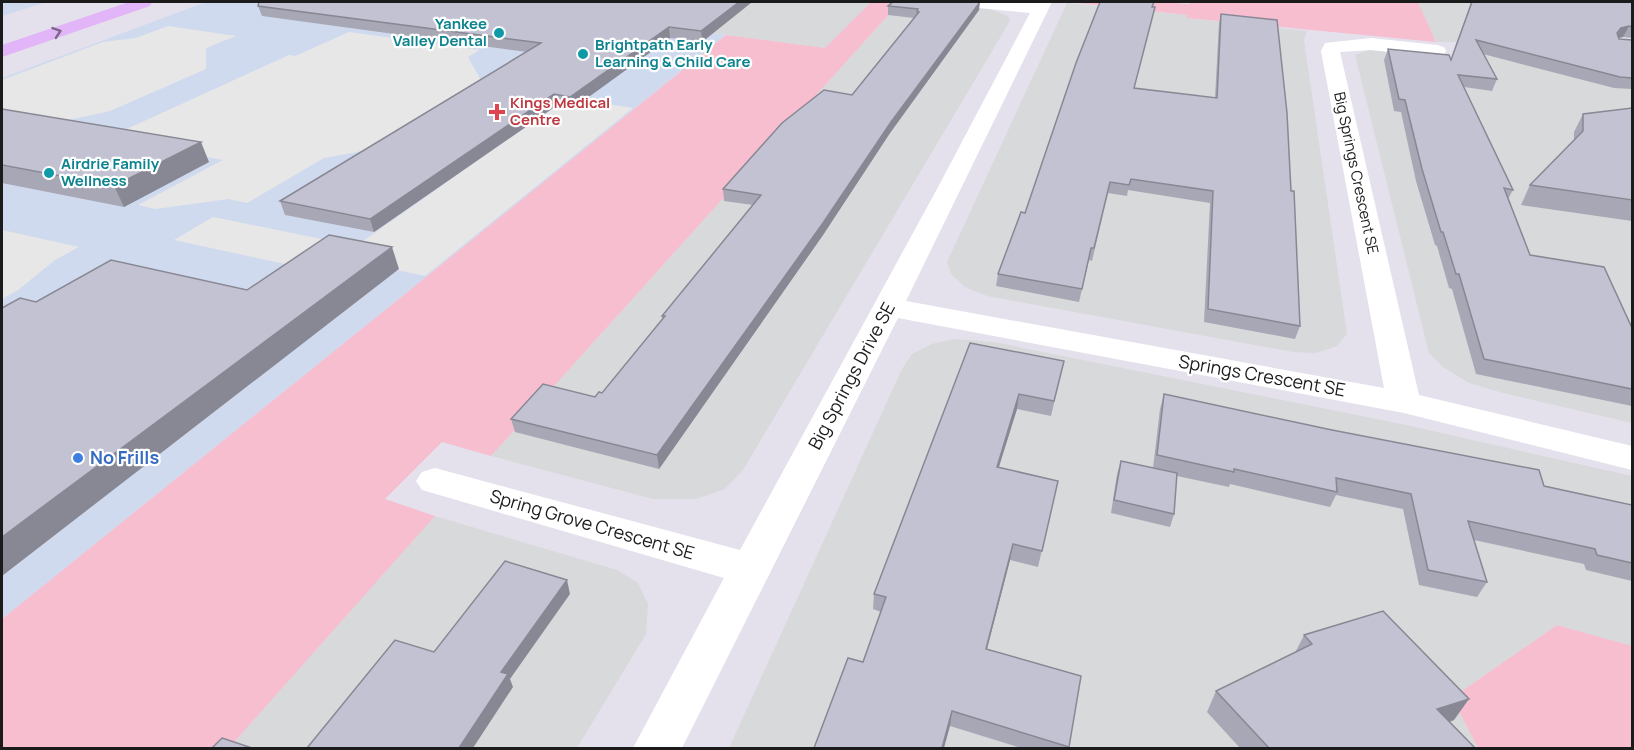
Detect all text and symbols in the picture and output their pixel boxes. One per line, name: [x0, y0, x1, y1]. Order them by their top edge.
place label: Yankee Valley Dental: [393, 13, 487, 51]
one-way arrow: [51, 26, 62, 39]
marker: Yankee Valley Dental: [492, 26, 506, 40]
place label: Brightpath Early Learning & Child Care: [595, 34, 750, 72]
marker: Brightpath Early Learning & Child Care: [576, 47, 590, 61]
street label: Big Springs Crescent SE: [1329, 90, 1384, 256]
place label: Kings Medical Centre: [510, 92, 610, 130]
marker: Kings Medical Centre: [488, 103, 506, 121]
place label: Airdrie Family Wellness: [61, 153, 160, 191]
marker: Airdrie Family Wellness: [42, 166, 56, 180]
street label: Big Springs Drive SE: [802, 298, 900, 453]
street label: Springs Crescent SE: [1177, 349, 1347, 401]
place label: No Frills: [90, 445, 159, 469]
marker: No Frills: [71, 451, 85, 465]
street label: Spring Grove Crescent SE: [487, 483, 697, 565]

